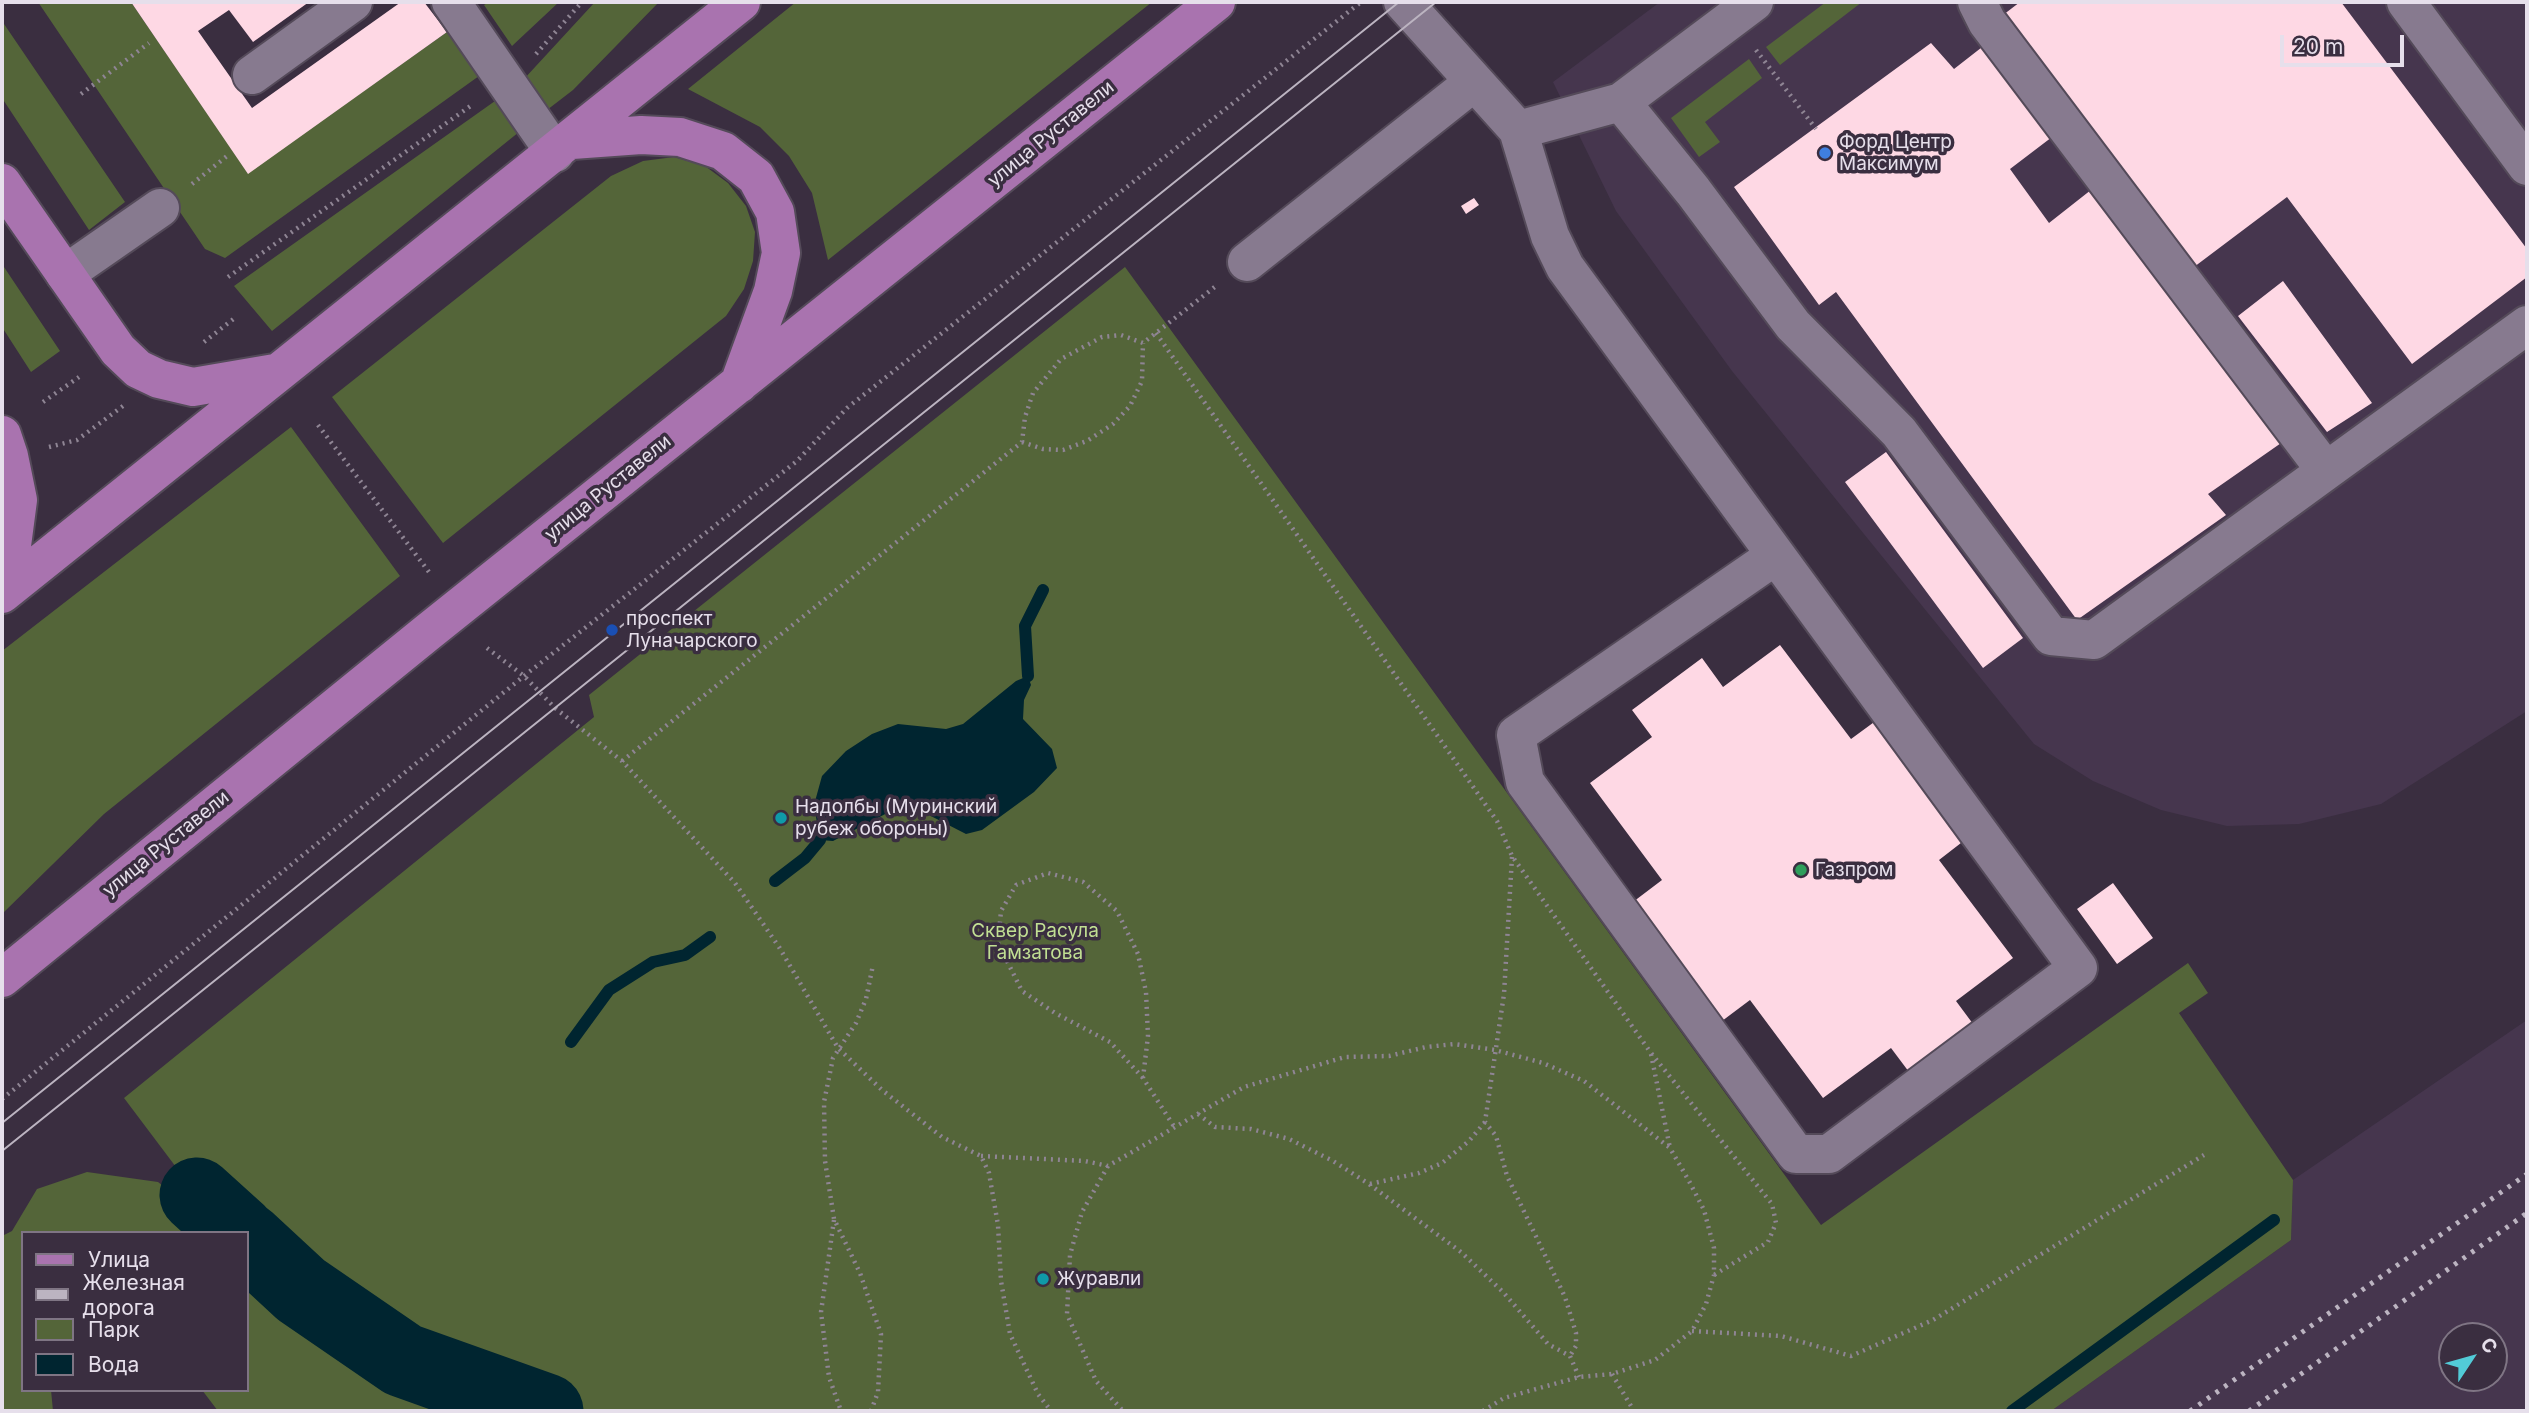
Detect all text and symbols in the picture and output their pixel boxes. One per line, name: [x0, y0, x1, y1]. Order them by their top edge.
scale bar: [2284, 21, 2408, 65]
text: 20 m: [2293, 34, 2343, 59]
street label: улица Руставели: [983, 76, 1119, 192]
place label: Форд Центр Максимум: [1839, 131, 1952, 175]
marker: Форд Центр Максимум: [1817, 145, 1833, 161]
street label: улица Руставели: [540, 430, 676, 546]
place label: проспект Луначарского: [626, 608, 758, 652]
marker: проспект Луначарского: [604, 622, 620, 638]
street label: улица Руставели: [98, 786, 234, 902]
place label: Надолбы (Муринский рубеж обороны): [795, 796, 997, 840]
marker: Надолбы (Муринский рубеж обороны): [773, 810, 789, 826]
place label: Газпром: [1815, 859, 1893, 881]
marker: Газпром: [1793, 862, 1809, 878]
park label: Сквер Расула Гамзатова: [971, 920, 1099, 964]
legend: [21, 1231, 248, 1392]
text: Улица: [88, 1247, 150, 1272]
place label: Журавли: [1057, 1268, 1141, 1290]
text: Железная дорога: [83, 1270, 185, 1320]
marker: Журавли: [1035, 1271, 1051, 1287]
text: Парк: [88, 1317, 140, 1342]
north arrow: [2438, 1322, 2508, 1392]
text: С: [2475, 1333, 2502, 1358]
text: Вода: [88, 1352, 139, 1377]

